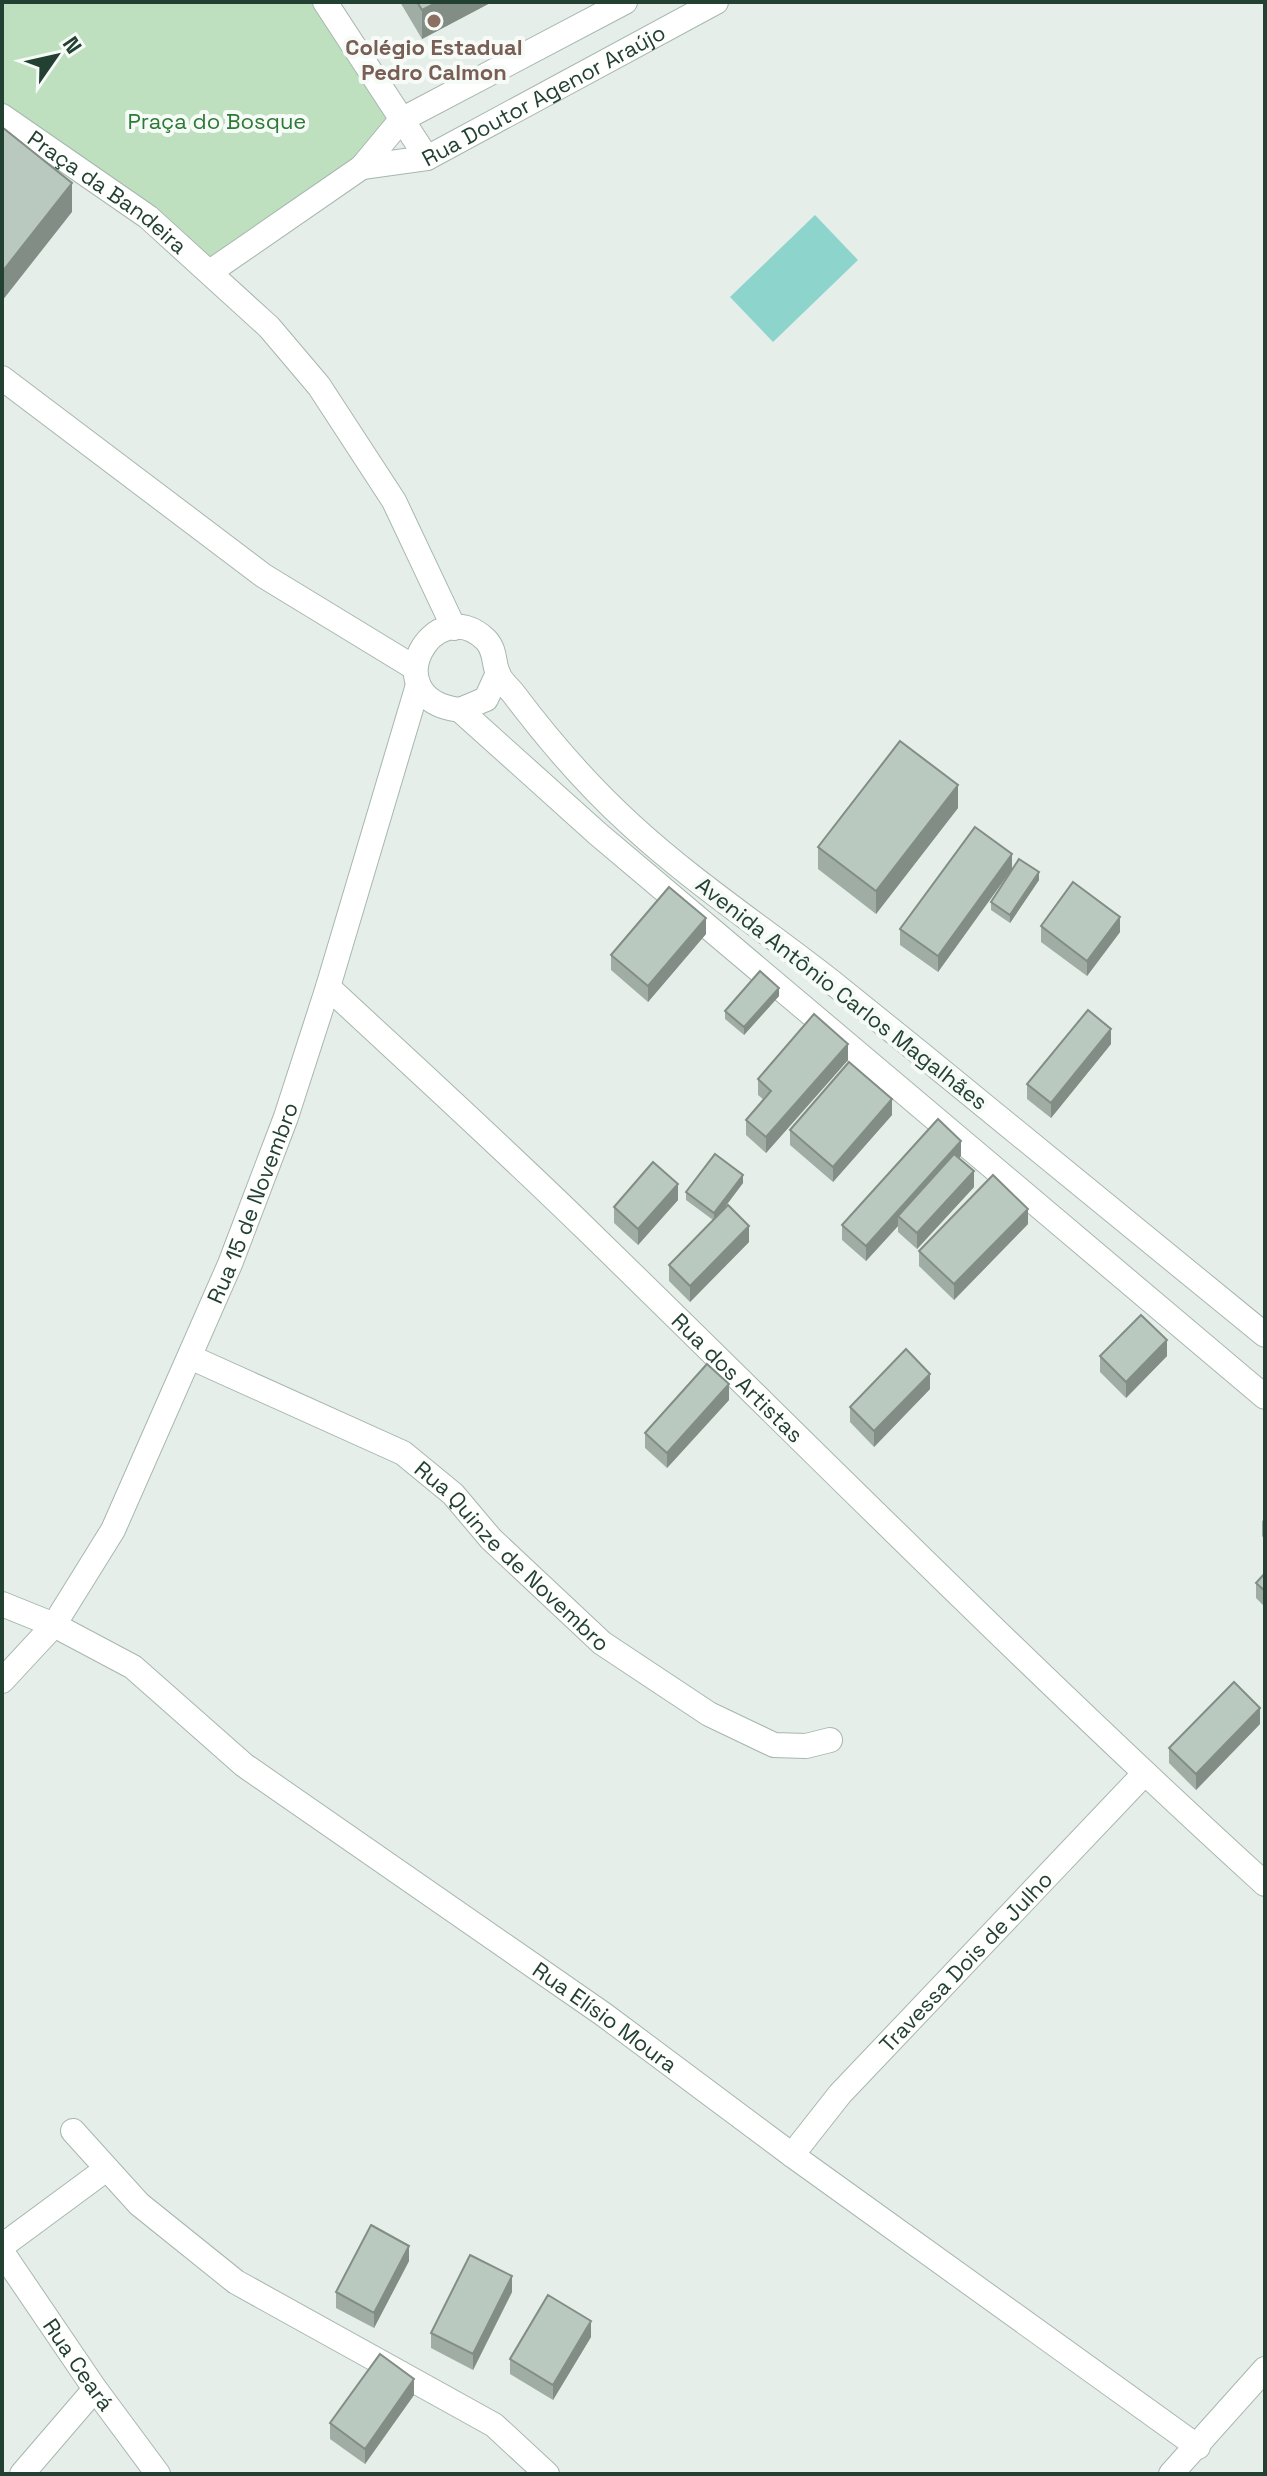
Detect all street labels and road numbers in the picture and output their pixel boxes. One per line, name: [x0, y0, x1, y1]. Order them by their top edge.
street label: Rua Doutor Agenor Araújo: [417, 18, 670, 172]
street label: Praça da Bandeira: [22, 124, 193, 260]
street label: Avenida Antônio Carlos Magalhães: [690, 870, 994, 1116]
street label: Rua 15 de Novembro: [200, 1099, 304, 1308]
street label: Rua dos Artistas: [666, 1307, 809, 1448]
street label: Rua Quinze de Novembro: [409, 1454, 616, 1657]
street label: Travessa Dois de Julho: [873, 1865, 1058, 2058]
street label: Rua Elísio Moura: [527, 1956, 683, 2079]
street label: Rua Ceará: [37, 2313, 120, 2416]

